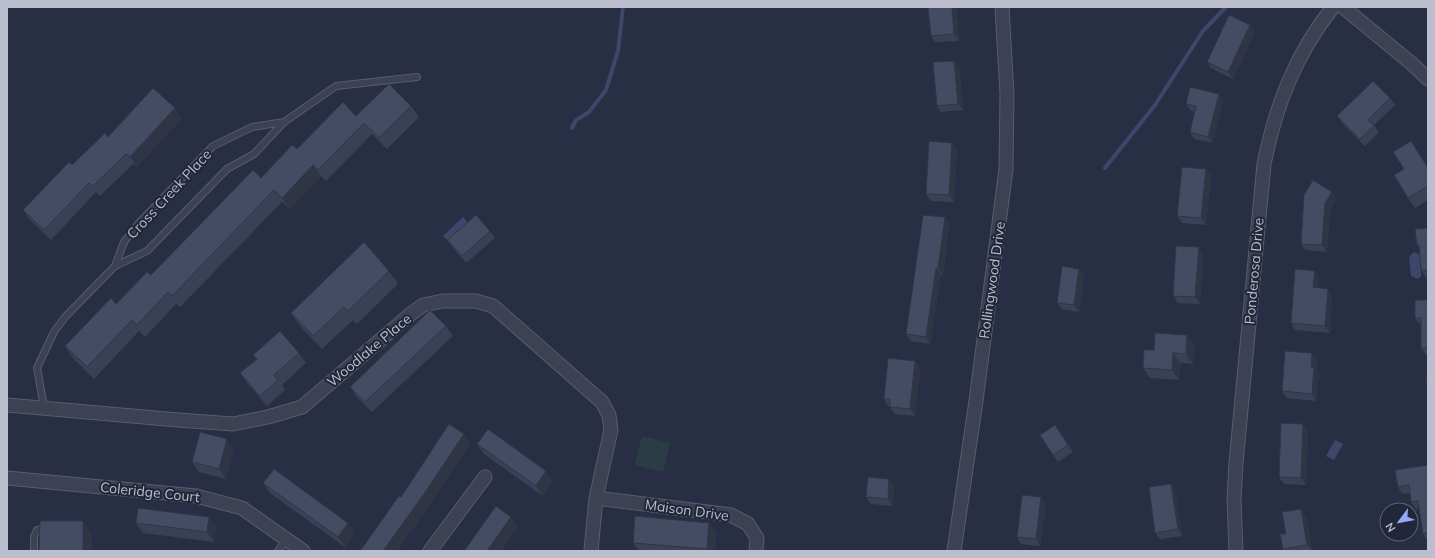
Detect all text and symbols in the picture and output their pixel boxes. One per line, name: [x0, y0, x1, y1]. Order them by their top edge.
street label: Cross Creek Place: [123, 145, 215, 243]
street label: Ponderosa Drive: [1240, 217, 1268, 325]
street label: Rollingwood Drive: [975, 220, 1009, 340]
street label: Woodlake Place: [323, 310, 415, 390]
street label: Coleridge Court: [99, 478, 201, 506]
street label: Maison Drive: [644, 495, 730, 525]
north arrow: [1379, 502, 1419, 542]
text: N: [1382, 520, 1399, 535]

